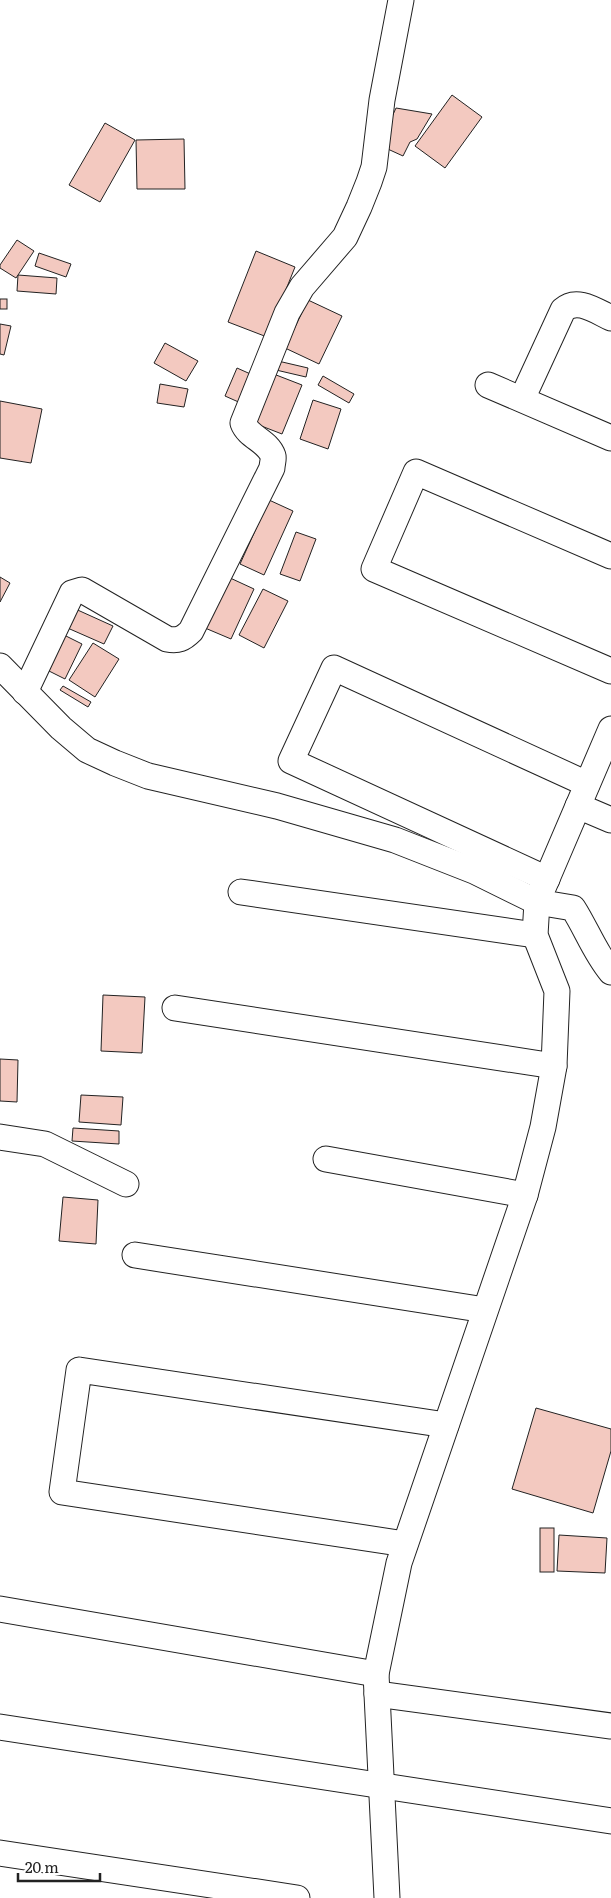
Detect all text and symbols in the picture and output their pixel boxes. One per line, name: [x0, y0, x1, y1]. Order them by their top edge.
scale bar: [18, 1850, 100, 1882]
text: 20 m: [25, 1855, 59, 1878]

